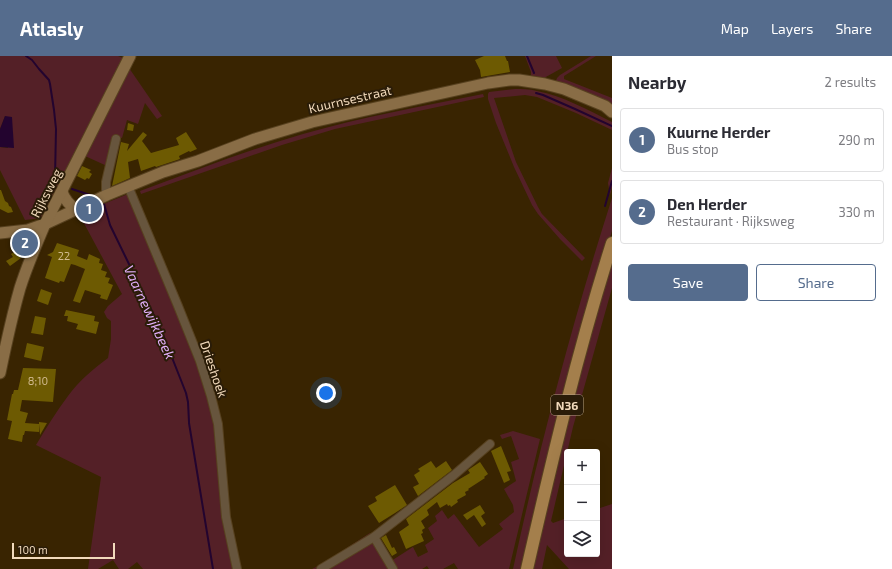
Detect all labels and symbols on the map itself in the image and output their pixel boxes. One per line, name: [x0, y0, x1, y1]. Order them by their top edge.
street label: Kuurnsestraat: [307, 82, 393, 116]
street label: Rijksweg: [27, 166, 65, 220]
pin: 1: [76, 194, 102, 224]
pin: 2: [12, 228, 38, 258]
house number: 22: [58, 249, 70, 262]
water label: Vaarnewijkbeek: [121, 262, 179, 362]
street label: Drieshoek: [197, 338, 231, 400]
house number: 8;10: [28, 374, 48, 387]
your location: [316, 383, 336, 403]
road number: N36: [551, 395, 583, 415]
scale bar: [12, 541, 115, 560]

